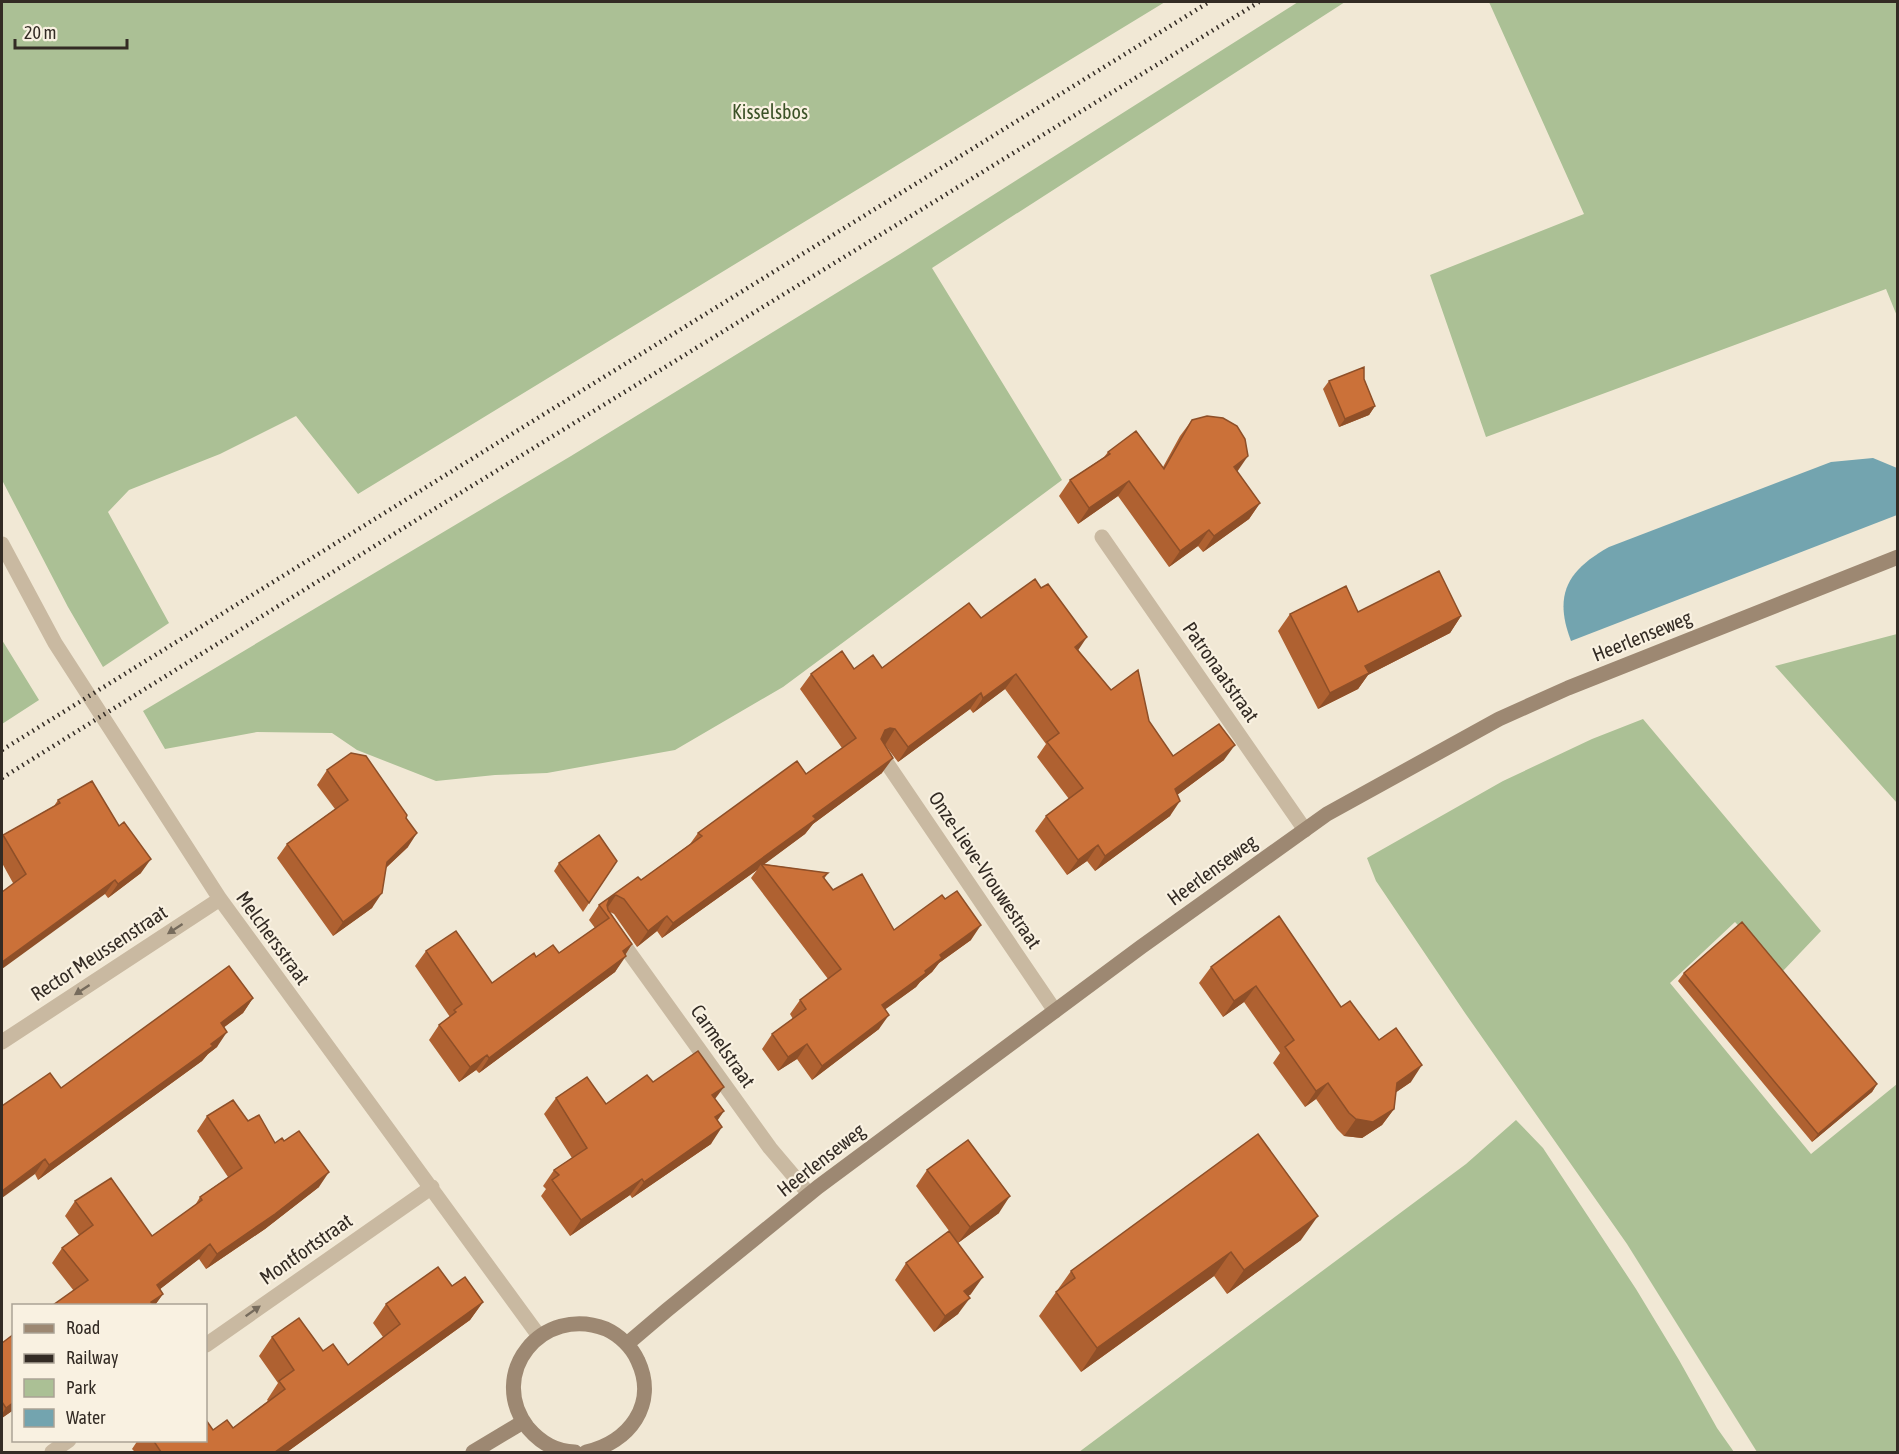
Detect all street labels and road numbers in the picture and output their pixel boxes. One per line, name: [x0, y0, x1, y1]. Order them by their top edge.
street label: Heerlenseweg: [1589, 605, 1695, 666]
street label: Patronaatstraat: [1179, 617, 1264, 726]
street label: Onze-Lieve-Vrouwestraat: [924, 787, 1047, 953]
street label: Heerlenseweg: [1163, 829, 1261, 910]
street label: Melchersstraat: [232, 887, 315, 989]
street label: Rector Meussenstraat: [26, 900, 171, 1005]
street label: Carmelstraat: [687, 1000, 760, 1092]
street label: Heerlenseweg: [772, 1118, 869, 1201]
street label: Montfortstraat: [255, 1208, 356, 1289]

